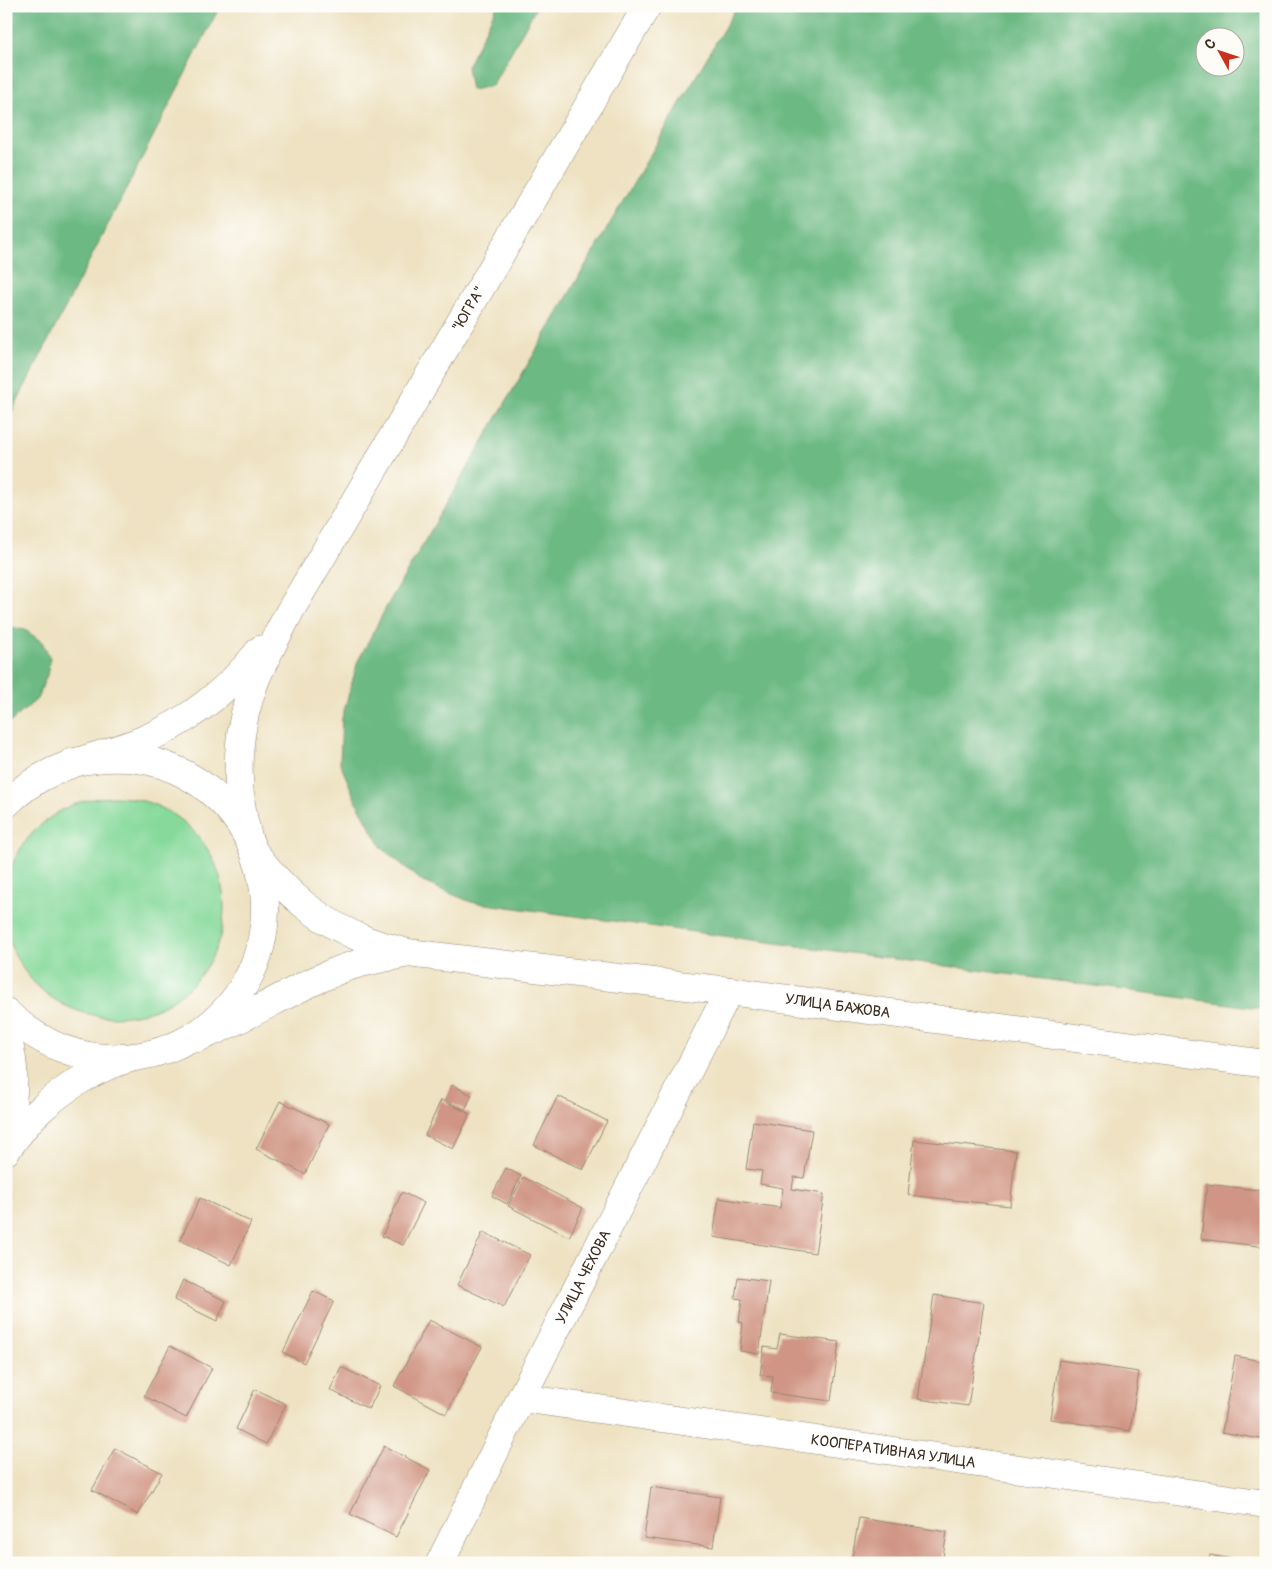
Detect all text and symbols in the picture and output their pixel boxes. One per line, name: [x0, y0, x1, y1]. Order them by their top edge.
north arrow: [1194, 28, 1244, 78]
text: С: [1201, 35, 1220, 53]
street label: "ЮГРА": [448, 283, 489, 335]
street label: УЛИЦА БАЖОВА: [784, 989, 892, 1022]
street label: УЛИЦА ЧЕХОВА: [551, 1226, 615, 1327]
street label: КООПЕРАТИВНАЯ УЛИЦА: [810, 1430, 977, 1472]

